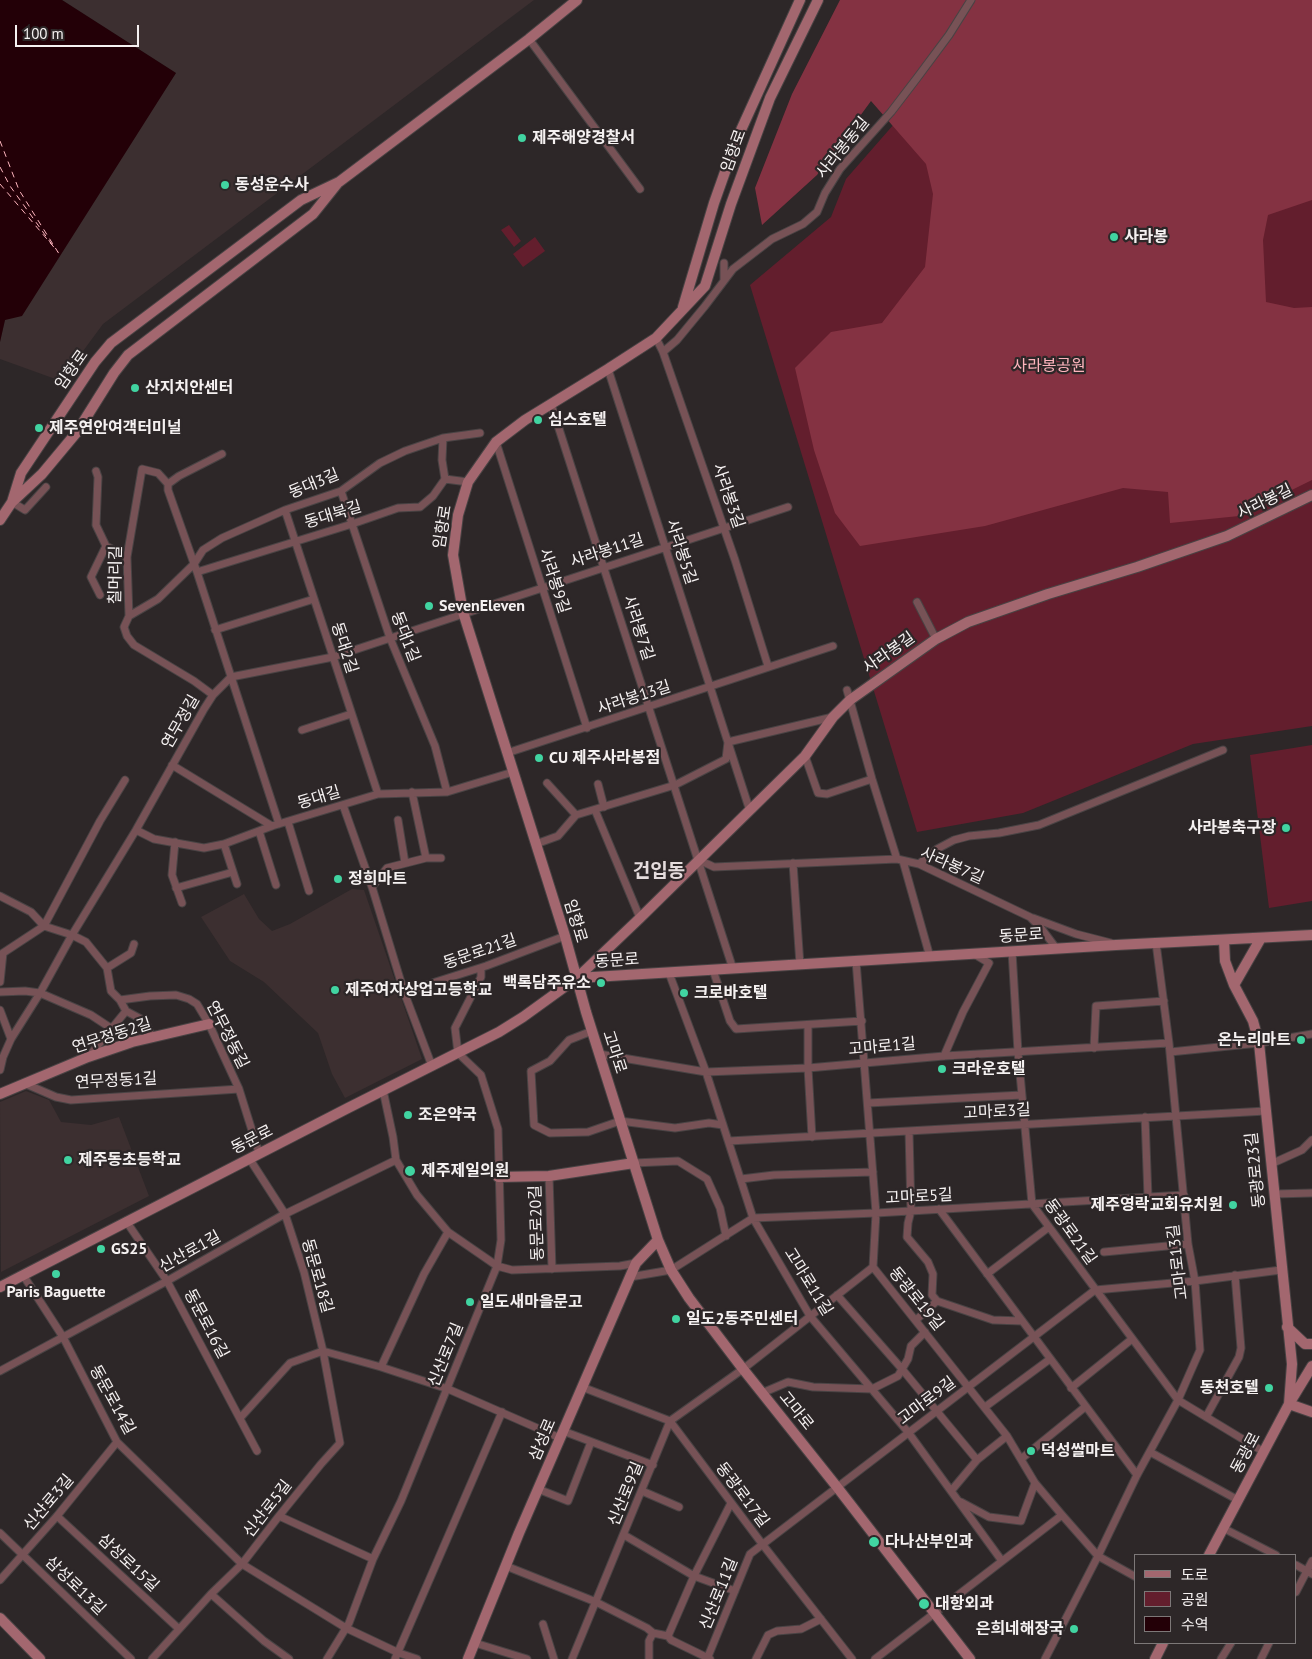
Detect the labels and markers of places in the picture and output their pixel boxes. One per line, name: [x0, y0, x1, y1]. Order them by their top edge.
place label: 제주해양경찰서: [532, 128, 635, 148]
marker: 제주해양경찰서: [516, 132, 528, 144]
place label: 동성운수사: [235, 175, 309, 195]
marker: 동성운수사: [219, 179, 231, 191]
place label: 사라봉: [1124, 227, 1168, 247]
marker: 사라봉: [1108, 231, 1120, 243]
place label: 산지치안센터: [145, 378, 233, 398]
marker: 산지치안센터: [129, 382, 141, 394]
place label: 심스호텔: [548, 410, 607, 430]
marker: 심스호텔: [532, 414, 544, 426]
place label: 제주연안여객터미널: [49, 418, 181, 438]
marker: 제주연안여객터미널: [33, 422, 45, 434]
place label: SevenEleven: [439, 596, 525, 616]
marker: SevenEleven: [423, 600, 435, 612]
place label: CU 제주사라봉점: [549, 748, 660, 768]
marker: CU 제주사라봉점: [533, 752, 545, 764]
place label: 사라봉축구장: [1188, 818, 1276, 838]
marker: 사라봉축구장: [1280, 822, 1292, 834]
place label: 정희마트: [348, 869, 407, 889]
marker: 정희마트: [332, 873, 344, 885]
place label: 백록담주유소: [503, 973, 591, 993]
marker: 백록담주유소: [595, 977, 607, 989]
place label: 제주여자상업고등학교: [345, 980, 492, 1000]
place label: 크로바호텔: [694, 983, 768, 1003]
marker: 제주여자상업고등학교: [329, 984, 341, 996]
marker: 크로바호텔: [678, 987, 690, 999]
place label: 온누리마트: [1217, 1030, 1291, 1050]
marker: 온누리마트: [1295, 1034, 1307, 1046]
place label: 크라운호텔: [952, 1059, 1026, 1079]
marker: 크라운호텔: [936, 1063, 948, 1075]
place label: 조은약국: [418, 1105, 477, 1125]
marker: 조은약국: [402, 1109, 414, 1121]
place label: 제주동초등학교: [78, 1150, 181, 1170]
marker: 제주동초등학교: [62, 1154, 74, 1166]
place label: 제주제일의원: [421, 1161, 509, 1181]
marker: 제주제일의원: [403, 1164, 417, 1178]
place label: 제주영락교회유치원: [1091, 1195, 1223, 1215]
marker: 제주영락교회유치원: [1227, 1199, 1239, 1211]
place label: GS25: [111, 1239, 147, 1259]
marker: GS25: [95, 1243, 107, 1255]
marker: Paris Baguette: [50, 1268, 62, 1280]
place label: Paris Baguette: [6, 1282, 106, 1302]
place label: 일도새마을문고: [480, 1292, 583, 1312]
marker: 일도새마을문고: [464, 1296, 476, 1308]
place label: 일도2동주민센터: [686, 1309, 798, 1329]
marker: 일도2동주민센터: [670, 1313, 682, 1325]
place label: 동천호텔: [1200, 1378, 1259, 1398]
marker: 동천호텔: [1263, 1382, 1275, 1394]
place label: 덕성쌀마트: [1041, 1441, 1115, 1461]
marker: 덕성쌀마트: [1025, 1445, 1037, 1457]
place label: 다나산부인과: [885, 1532, 973, 1552]
marker: 다나산부인과: [867, 1535, 881, 1549]
place label: 대항외과: [935, 1594, 994, 1614]
marker: 대항외과: [917, 1597, 931, 1611]
place label: 은희네해장국: [976, 1619, 1064, 1639]
marker: 은희네해장국: [1068, 1623, 1080, 1635]

